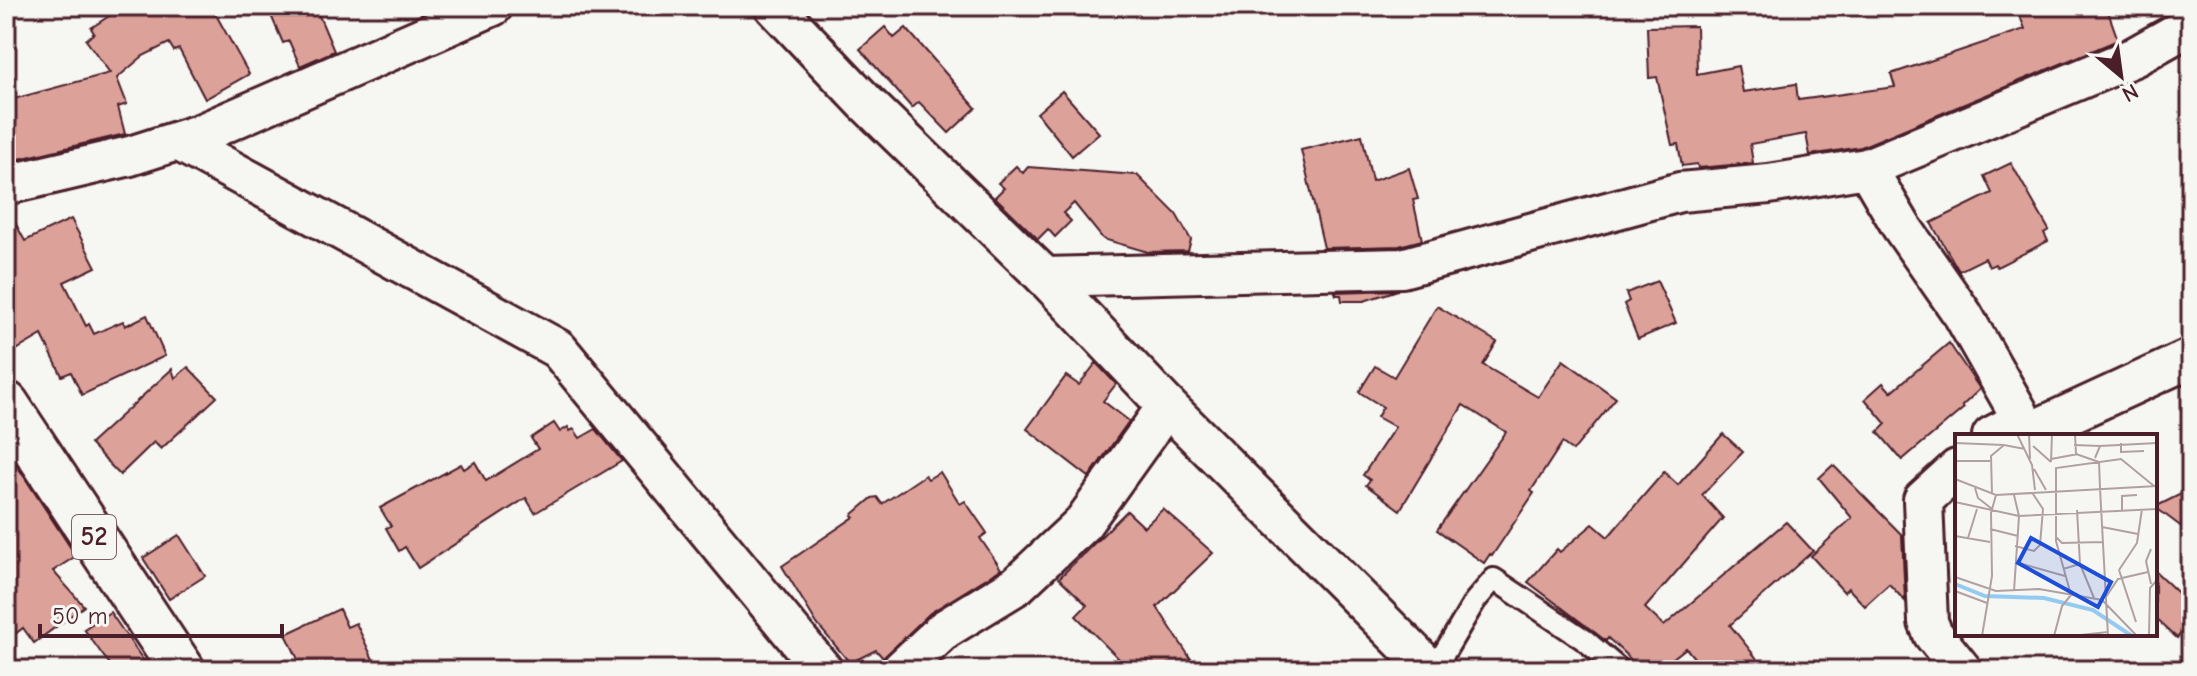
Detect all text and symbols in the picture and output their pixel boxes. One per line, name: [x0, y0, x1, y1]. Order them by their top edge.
north arrow: [2081, 36, 2161, 116]
text: N: [2118, 78, 2143, 107]
inset map: [1955, 434, 2157, 636]
road number: 52: [72, 515, 116, 559]
scale bar: [40, 588, 282, 638]
text: 50 m: [52, 602, 108, 630]

